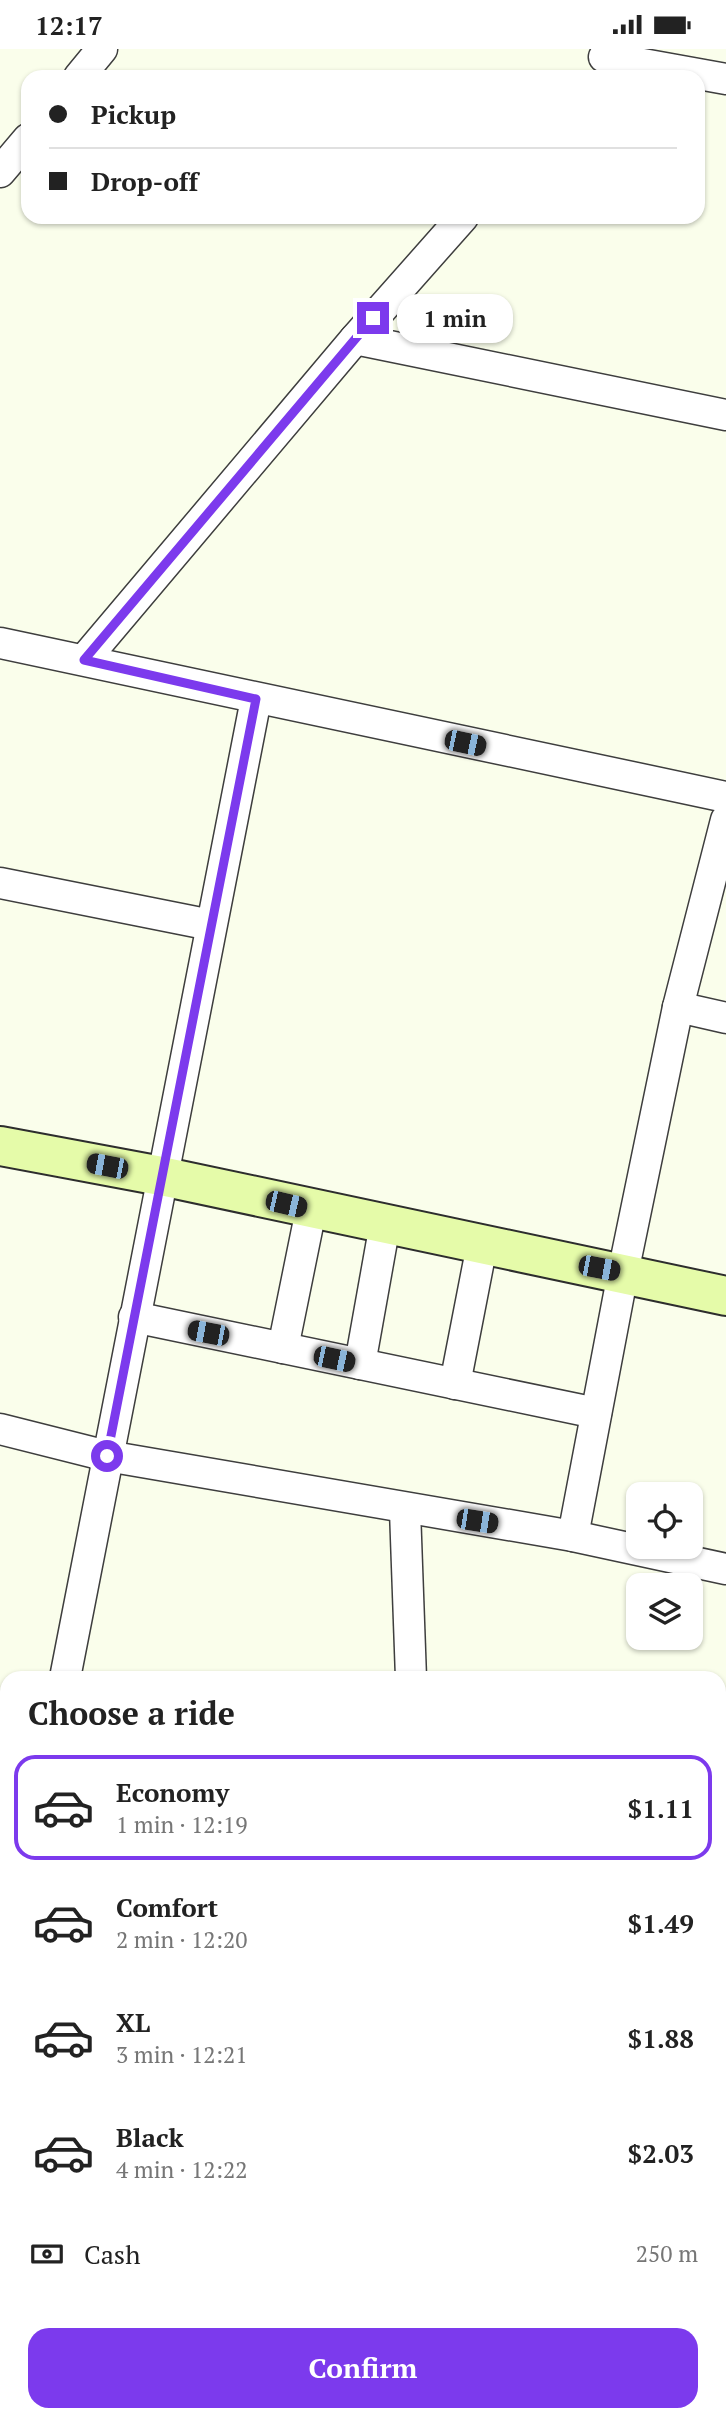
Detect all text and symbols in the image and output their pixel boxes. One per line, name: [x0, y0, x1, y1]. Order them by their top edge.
text: 12:17: [35, 8, 103, 42]
text: Pickup: [91, 97, 176, 131]
text: Drop-off: [91, 164, 198, 198]
callout: 1 min: [398, 293, 513, 343]
route end: [357, 302, 389, 334]
text: 1 min: [424, 303, 486, 334]
car: [443, 728, 488, 758]
car: [85, 1152, 130, 1180]
car: [264, 1189, 309, 1219]
car: [577, 1254, 622, 1282]
car: [186, 1319, 231, 1347]
car: [312, 1344, 357, 1374]
route start: [91, 1440, 123, 1472]
map controls: [626, 1482, 703, 1650]
button: locate: [626, 1482, 703, 1559]
car: [455, 1507, 500, 1535]
button: layers: [626, 1573, 703, 1650]
text: Choose a ride: [28, 1692, 235, 1734]
text: Economy: [116, 1775, 229, 1809]
icon: car: [32, 1776, 95, 1839]
text: $1.11: [628, 1791, 694, 1825]
text: 1 min · 12:19: [116, 1809, 248, 1840]
text: Comfort: [116, 1890, 218, 1924]
icon: car: [32, 1891, 95, 1954]
text: $1.49: [628, 1906, 694, 1940]
text: 2 min · 12:20: [116, 1924, 248, 1955]
text: XL: [116, 2005, 150, 2039]
icon: car: [32, 2006, 95, 2069]
text: $1.88: [628, 2021, 694, 2055]
text: 3 min · 12:21: [116, 2039, 248, 2070]
text: Black: [116, 2120, 184, 2154]
icon: car: [32, 2121, 95, 2184]
text: $2.03: [628, 2136, 694, 2170]
text: 4 min · 12:22: [116, 2154, 248, 2185]
icon: cash: [28, 2235, 66, 2273]
text: Cash: [84, 2237, 140, 2271]
text: 250 m: [636, 2238, 698, 2269]
button: Confirm: [28, 2328, 698, 2408]

